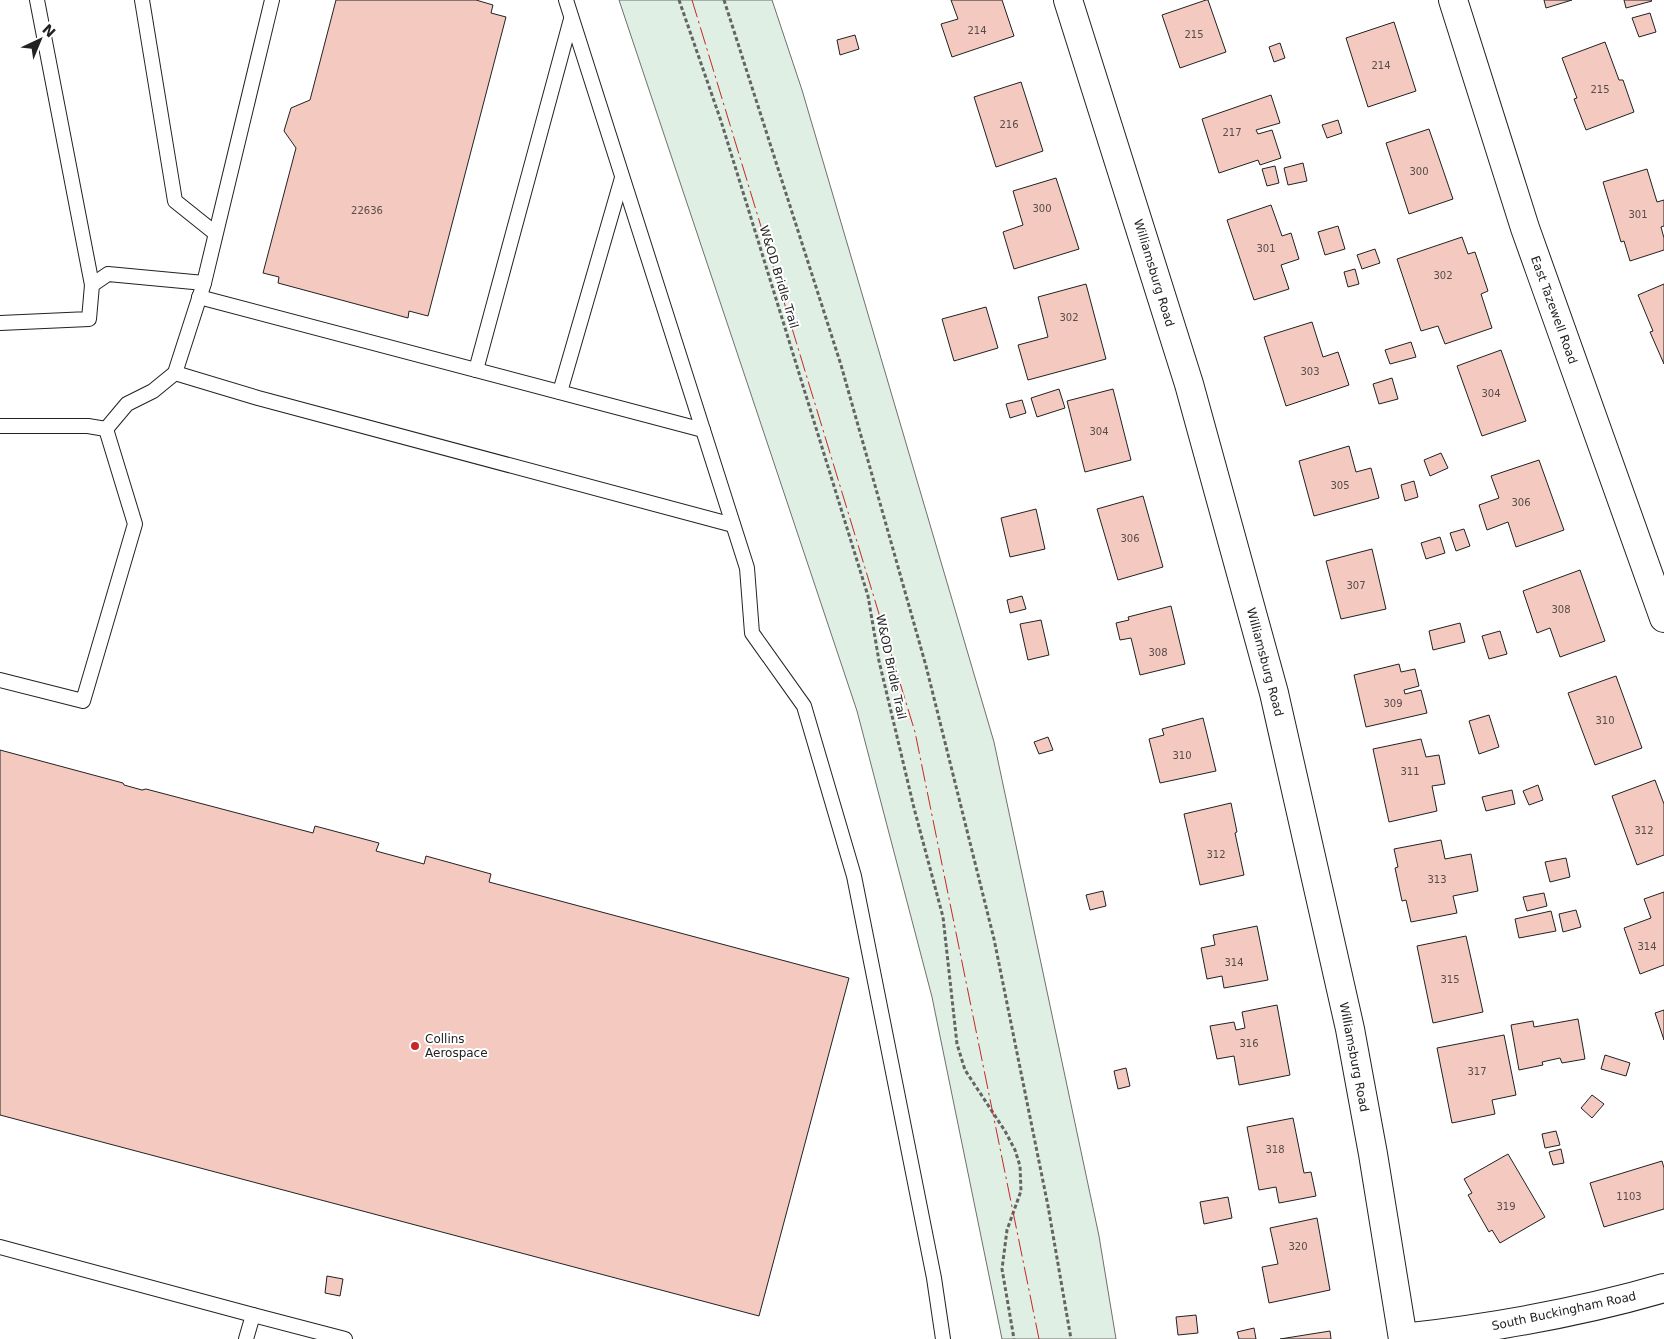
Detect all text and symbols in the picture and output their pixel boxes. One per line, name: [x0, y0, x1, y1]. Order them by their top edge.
north arrow: [15, 15, 65, 65]
text: N: [39, 21, 59, 40]
house number: 214: [967, 25, 987, 36]
house number: 215: [1184, 29, 1204, 40]
house number: 214: [1371, 60, 1391, 71]
house number: 215: [1590, 84, 1610, 95]
house number: 216: [999, 119, 1019, 130]
house number: 217: [1222, 127, 1242, 138]
house number: 300: [1409, 166, 1429, 177]
house number: 300: [1032, 203, 1052, 214]
house number: 22636: [351, 205, 383, 216]
house number: 301: [1628, 209, 1648, 220]
street label: Williamsburg Road: [1131, 218, 1177, 328]
street label: W&OD Bridle Trail: [757, 224, 801, 330]
house number: 301: [1256, 243, 1276, 254]
street label: East Tazewell Road: [1528, 254, 1580, 366]
house number: 302: [1433, 270, 1453, 281]
house number: 302: [1059, 312, 1079, 323]
house number: 303: [1300, 366, 1320, 377]
house number: 304: [1481, 388, 1501, 399]
house number: 304: [1089, 426, 1109, 437]
house number: 305: [1330, 480, 1350, 491]
house number: 306: [1511, 497, 1531, 508]
house number: 306: [1120, 533, 1140, 544]
house number: 307: [1346, 580, 1366, 591]
house number: 308: [1551, 604, 1571, 615]
street label: Williamsburg Road: [1244, 606, 1286, 718]
street label: W&OD Bridle Trail: [873, 613, 909, 721]
house number: 308: [1148, 647, 1168, 658]
house number: 309: [1383, 698, 1403, 709]
house number: 310: [1595, 715, 1615, 726]
house number: 310: [1172, 750, 1192, 761]
house number: 311: [1400, 766, 1420, 777]
house number: 312: [1634, 825, 1654, 836]
house number: 312: [1206, 849, 1226, 860]
house number: 313: [1427, 874, 1447, 885]
house number: 314: [1637, 941, 1657, 952]
house number: 314: [1224, 957, 1244, 968]
house number: 315: [1440, 974, 1460, 985]
street label: Williamsburg Road: [1336, 1001, 1372, 1113]
place label: Collins Aerospace: [425, 1032, 488, 1060]
house number: 316: [1239, 1038, 1259, 1049]
marker: Collins Aerospace: [409, 1040, 421, 1052]
house number: 317: [1467, 1066, 1487, 1077]
house number: 318: [1265, 1144, 1285, 1155]
house number: 1103: [1616, 1191, 1642, 1202]
house number: 319: [1496, 1201, 1516, 1212]
house number: 320: [1288, 1241, 1308, 1252]
street label: South Buckingham Road: [1491, 1289, 1637, 1333]

